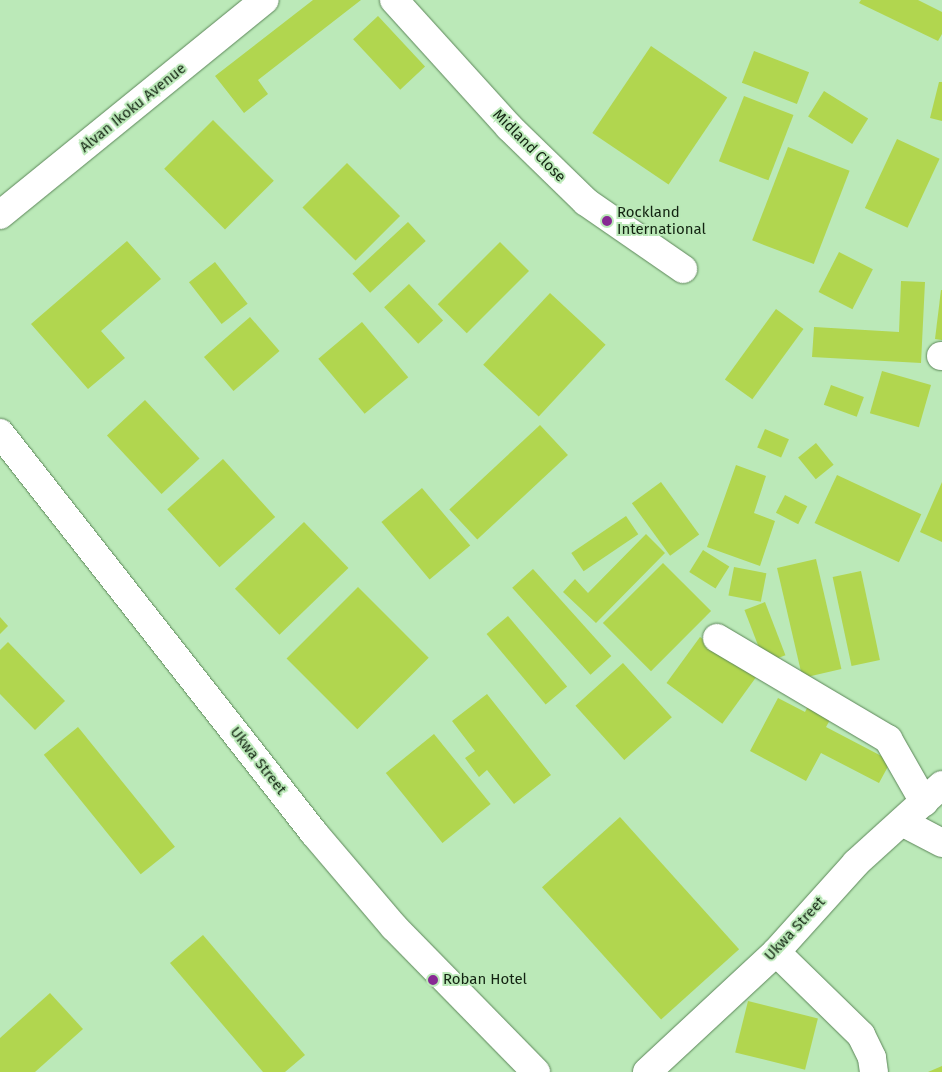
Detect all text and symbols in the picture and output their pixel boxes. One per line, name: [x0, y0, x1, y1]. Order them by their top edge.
street label: Alvan Ikoku Avenue: [76, 60, 190, 156]
street label: Midland Close: [489, 106, 569, 186]
place label: Rockland International: [617, 203, 706, 238]
marker: Rockland International: [601, 215, 613, 227]
street label: Ukwa Street: [226, 724, 290, 798]
street label: Ukwa Street: [761, 893, 829, 965]
place label: Roban Hotel: [443, 971, 527, 989]
marker: Roban Hotel: [427, 974, 439, 986]

